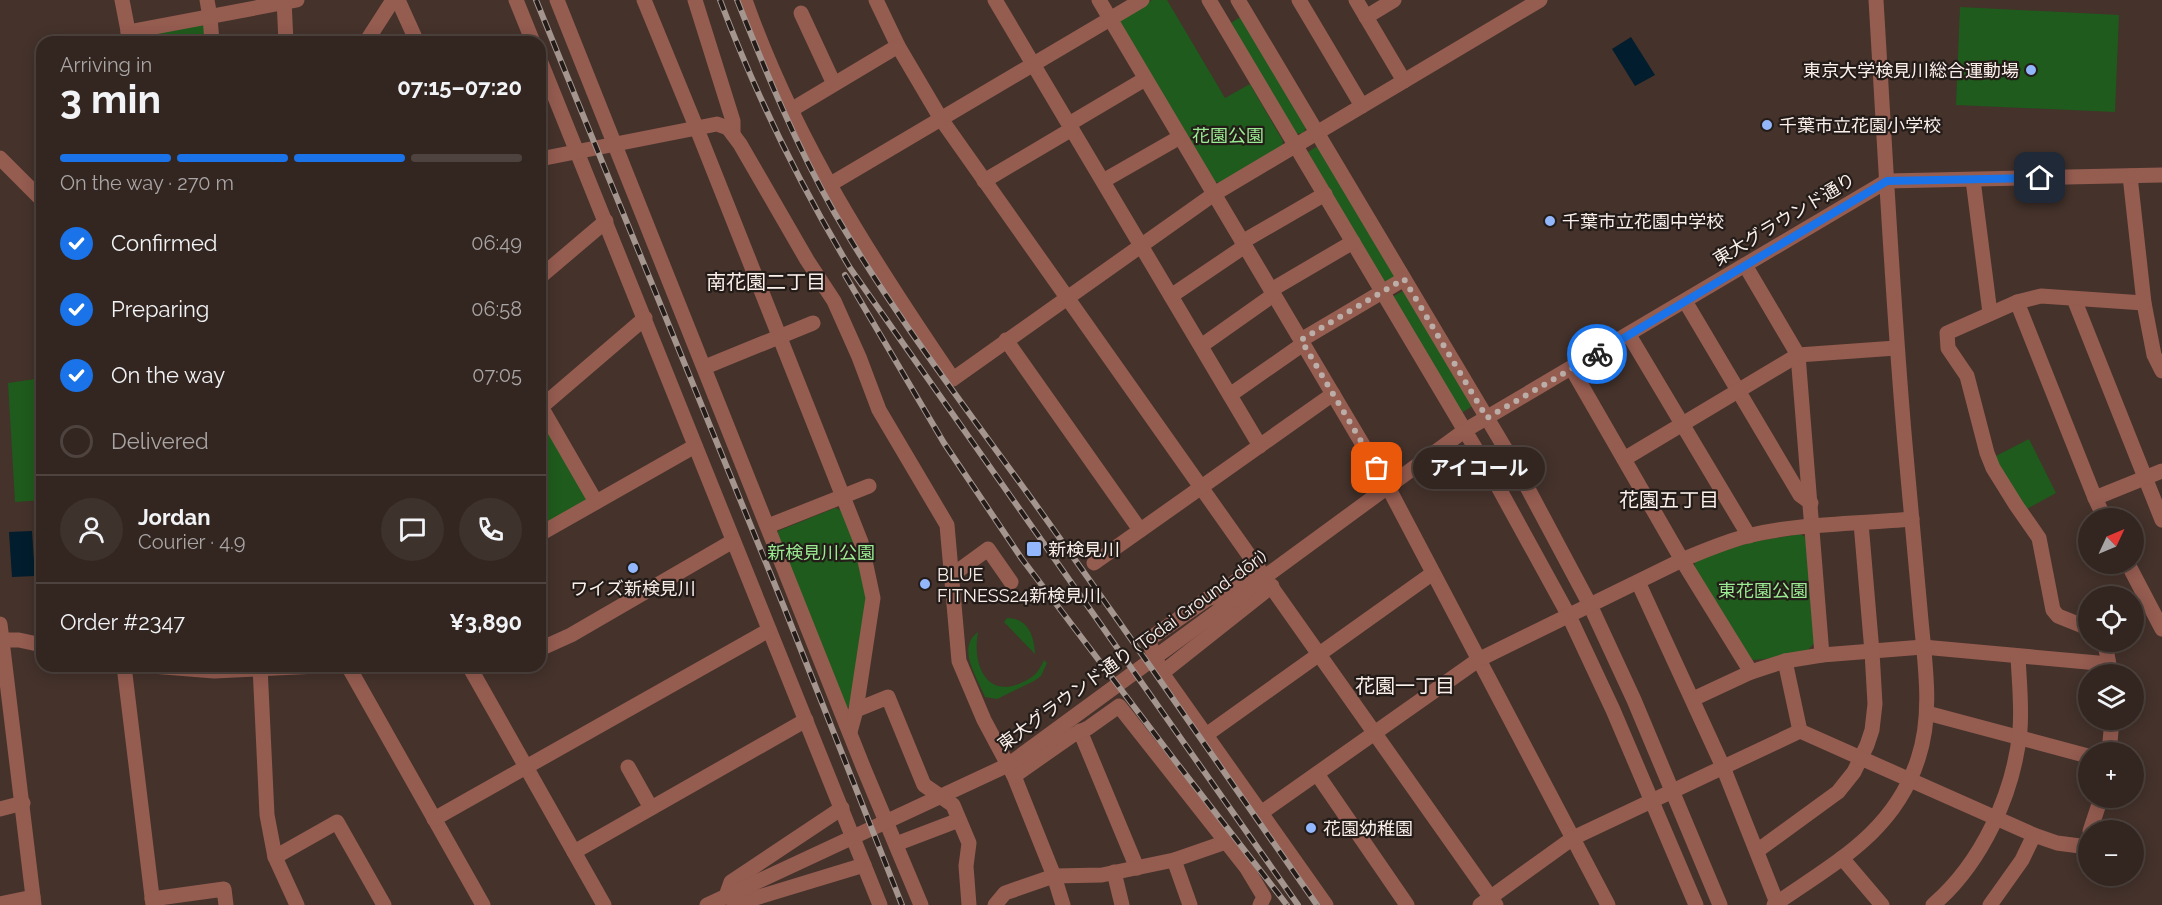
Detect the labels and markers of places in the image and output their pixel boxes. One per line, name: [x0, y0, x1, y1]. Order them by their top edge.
place label: 東京大学検見川総合運動場: [1803, 60, 2019, 81]
marker: 東京大学検見川総合運動場: [2024, 63, 2038, 77]
place label: 千葉市立花園小学校: [1779, 115, 1941, 136]
marker: 千葉市立花園小学校: [1760, 118, 1774, 132]
pin: [2014, 152, 2065, 203]
place label: 千葉市立花園中学校: [1562, 211, 1724, 232]
marker: 千葉市立花園中学校: [1543, 214, 1557, 228]
pin: [1351, 442, 1402, 493]
callout: アイコール: [1413, 447, 1545, 489]
place label: 新検見川: [1048, 539, 1120, 560]
marker: 新検見川: [1025, 540, 1043, 558]
marker: ワイズ新検見川: [626, 561, 640, 575]
place label: BLUE FITNESS24新検見川: [937, 564, 1101, 606]
marker: BLUE FITNESS24新検見川: [918, 577, 932, 591]
place label: ワイズ新検見川: [570, 578, 696, 599]
place label: 花園幼稚園: [1323, 818, 1413, 839]
marker: 花園幼稚園: [1304, 821, 1318, 835]

